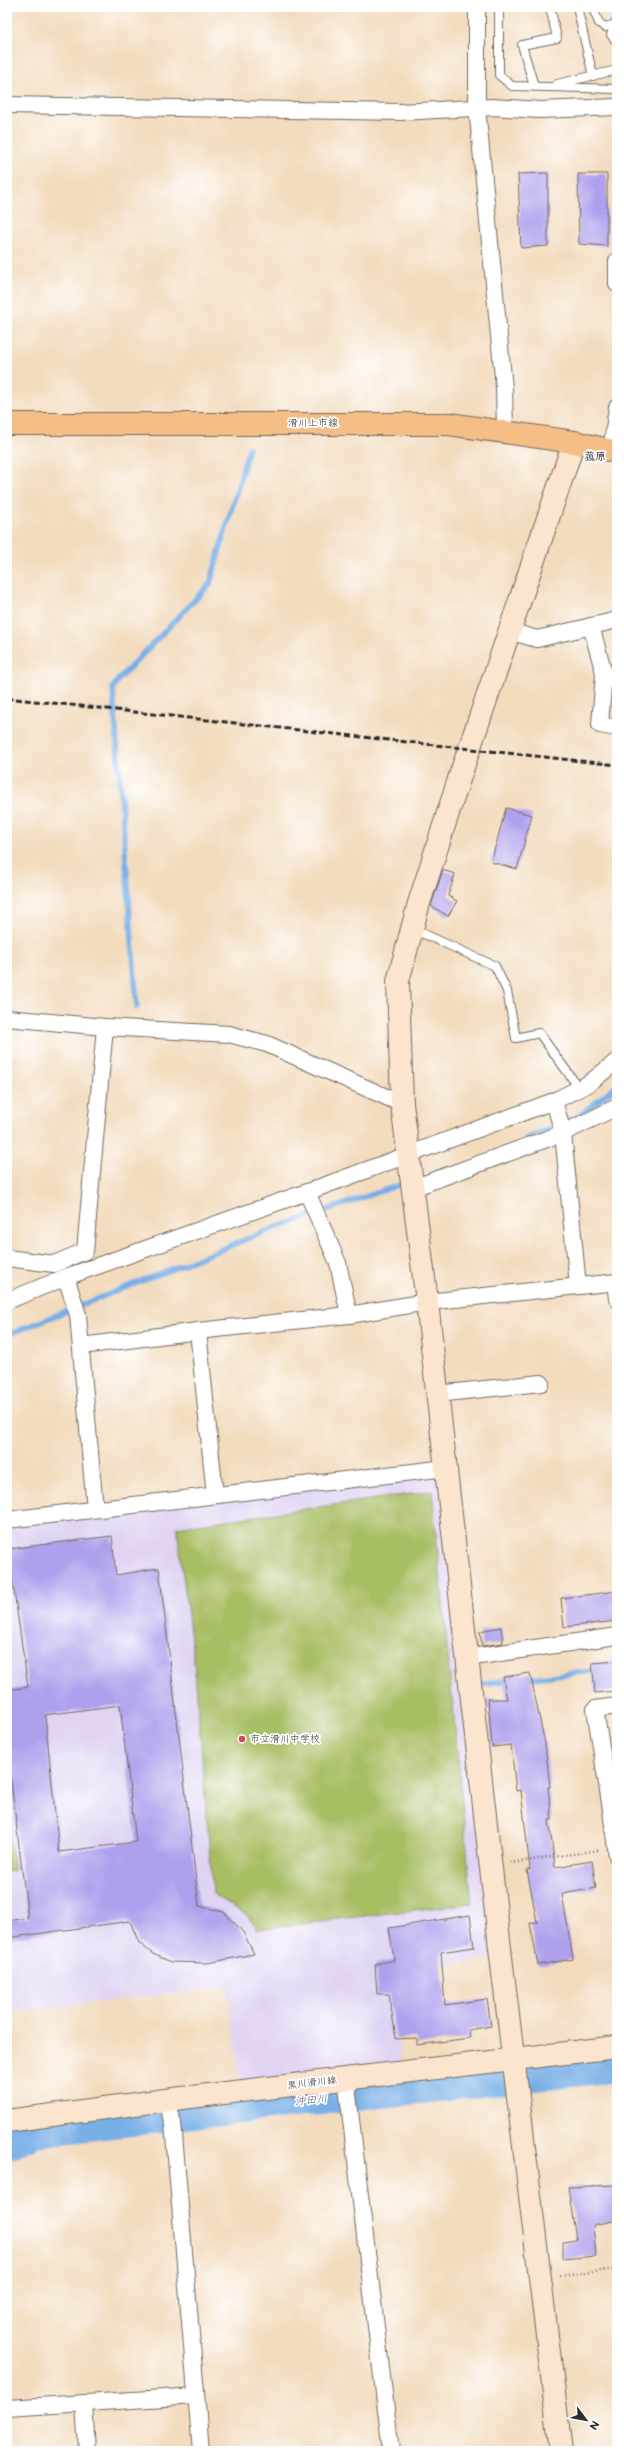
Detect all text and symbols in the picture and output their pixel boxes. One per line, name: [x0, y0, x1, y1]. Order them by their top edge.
street label: 滑川上市線: [288, 417, 338, 429]
district label: 菰原: [584, 450, 606, 463]
place label: 市立滑川中学校: [250, 1733, 320, 1745]
marker: 市立滑川中学校: [237, 1734, 247, 1744]
street label: 黒川滑川線: [286, 2074, 338, 2092]
water label: 沖田川: [294, 2092, 328, 2108]
north arrow: [566, 2400, 606, 2440]
text: N: [586, 2418, 602, 2432]

